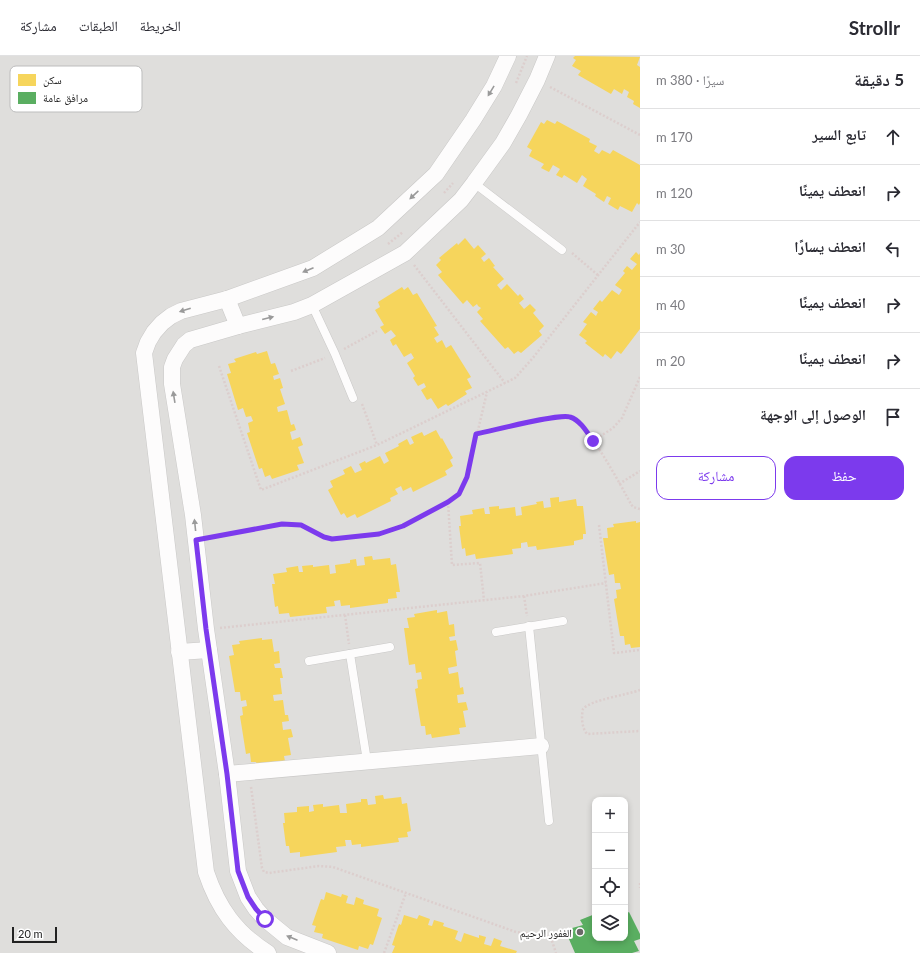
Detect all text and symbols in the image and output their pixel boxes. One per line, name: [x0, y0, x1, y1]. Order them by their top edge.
text: Strollr: [849, 16, 900, 39]
text: مشاركة: [20, 17, 57, 34]
text: الطبقات: [79, 17, 118, 34]
text: الخريطة: [140, 17, 181, 34]
legend: [10, 66, 142, 112]
text: 5 دقيقة: [854, 69, 904, 90]
text: سيرًا · 380 m: [656, 72, 724, 88]
text: سكن: [43, 73, 62, 87]
one-way arrow: [487, 85, 494, 97]
text: مرافق عامة: [43, 91, 88, 105]
text: تابع السير: [812, 125, 866, 143]
icon: ahead: [882, 126, 904, 148]
text: 170 m: [656, 129, 693, 145]
text: انعطف يمينًا: [799, 181, 866, 199]
icon: right: [882, 182, 904, 204]
text: 120 m: [656, 185, 693, 201]
one-way arrow: [408, 190, 419, 199]
text: انعطف يسارًا: [794, 237, 866, 255]
icon: left: [882, 238, 904, 260]
text: 30 m: [656, 241, 685, 257]
one-way arrow: [303, 267, 314, 273]
text: انعطف يمينًا: [799, 293, 866, 311]
icon: right: [882, 294, 904, 316]
text: 40 m: [656, 297, 685, 313]
one-way arrow: [179, 308, 191, 314]
one-way arrow: [262, 315, 274, 321]
text: انعطف يمينًا: [799, 349, 866, 367]
icon: right: [882, 350, 904, 372]
text: 20 m: [656, 353, 685, 369]
one-way arrow: [171, 391, 177, 403]
text: الوصول إلى الوجهة: [760, 405, 866, 423]
icon: arrive: [882, 406, 904, 428]
route end: [584, 432, 602, 450]
button: مشاركة: [656, 456, 776, 500]
button: حفظ: [784, 456, 904, 500]
one-way arrow: [191, 519, 198, 531]
map controls: [592, 797, 628, 941]
button: +: [592, 797, 628, 833]
button: −: [592, 833, 628, 869]
button: locate: [592, 869, 628, 905]
button: layers: [592, 905, 628, 941]
route start: [256, 910, 274, 928]
scale bar: [12, 925, 57, 944]
place label: الغفور الرحيم: [520, 926, 572, 941]
text: 20 m: [18, 927, 43, 940]
marker: الغفور الرحيم: [575, 927, 585, 937]
one-way arrow: [286, 935, 298, 941]

